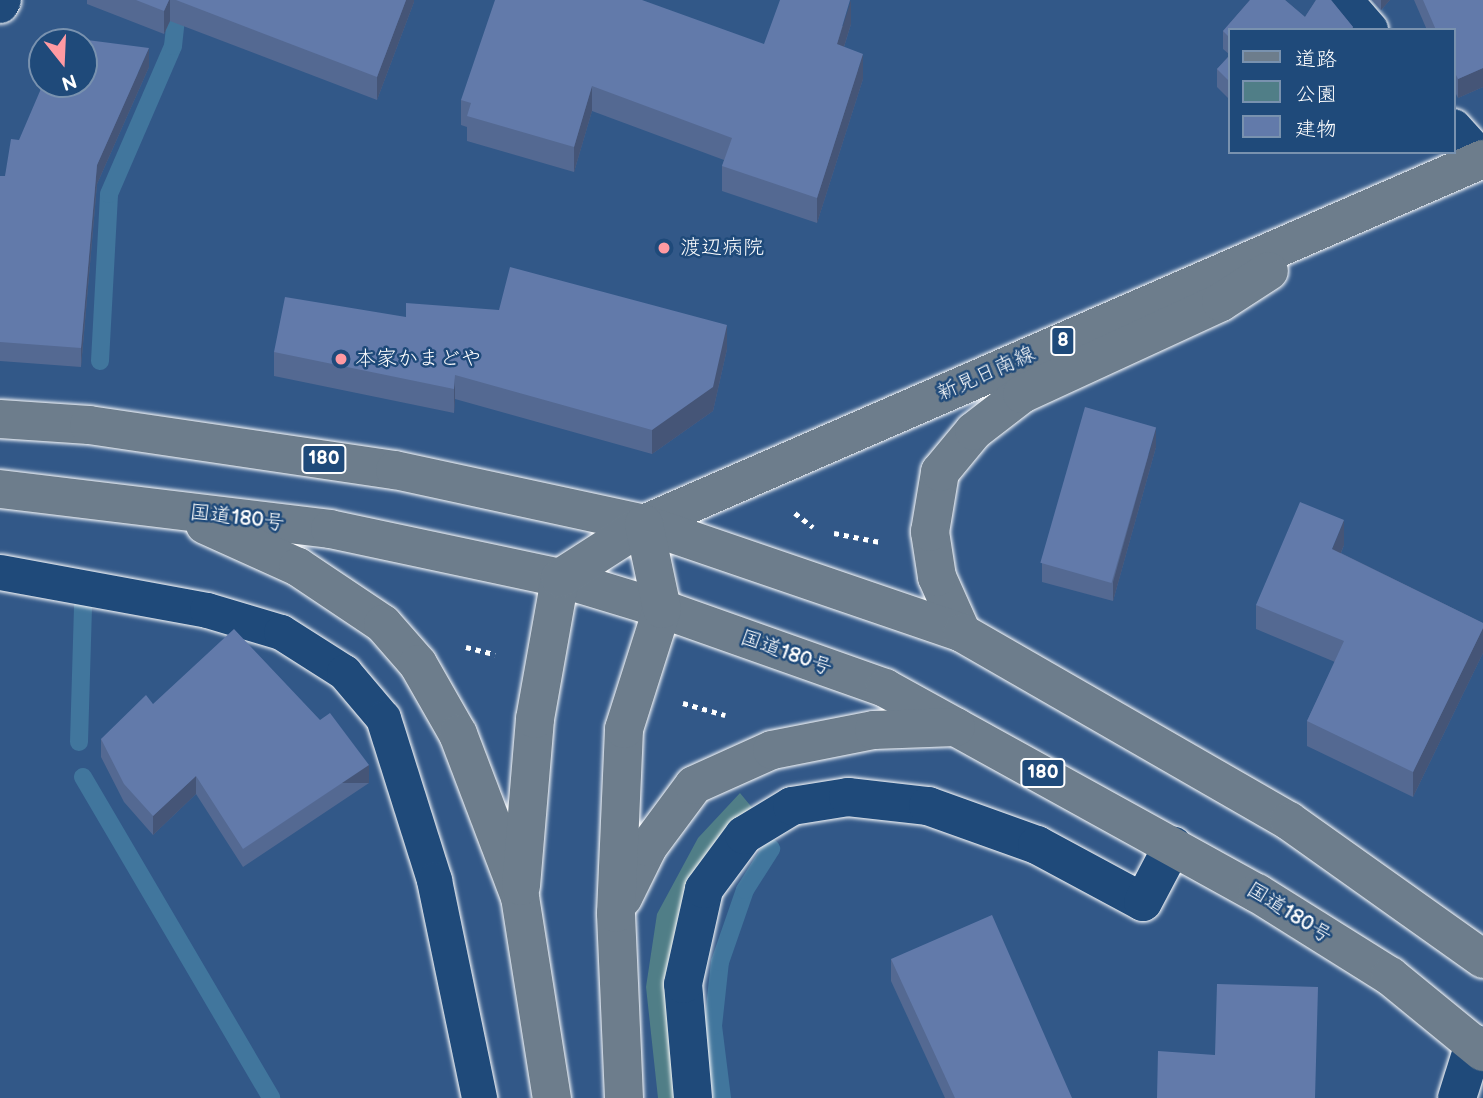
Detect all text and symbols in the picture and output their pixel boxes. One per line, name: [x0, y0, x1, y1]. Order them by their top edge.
north arrow: [28, 28, 98, 98]
legend: [1228, 28, 1455, 154]
text: 道路: [1295, 47, 1337, 72]
text: N: [59, 68, 79, 95]
text: 公園: [1295, 82, 1337, 107]
text: 建物: [1295, 117, 1337, 142]
place label: 渡辺病院: [680, 235, 764, 261]
marker: 渡辺病院: [654, 238, 674, 258]
road number: 8: [1049, 326, 1077, 356]
street label: 新見日南線: [933, 341, 1039, 407]
place label: 本家かまどや: [355, 346, 481, 372]
marker: 本家かまどや: [333, 351, 349, 367]
road number: 180: [301, 444, 347, 474]
street label: 国道180号: [188, 500, 286, 536]
street label: 国道180号: [737, 625, 835, 681]
road number: 180: [1020, 758, 1066, 788]
street label: 国道180号: [1242, 877, 1336, 949]

